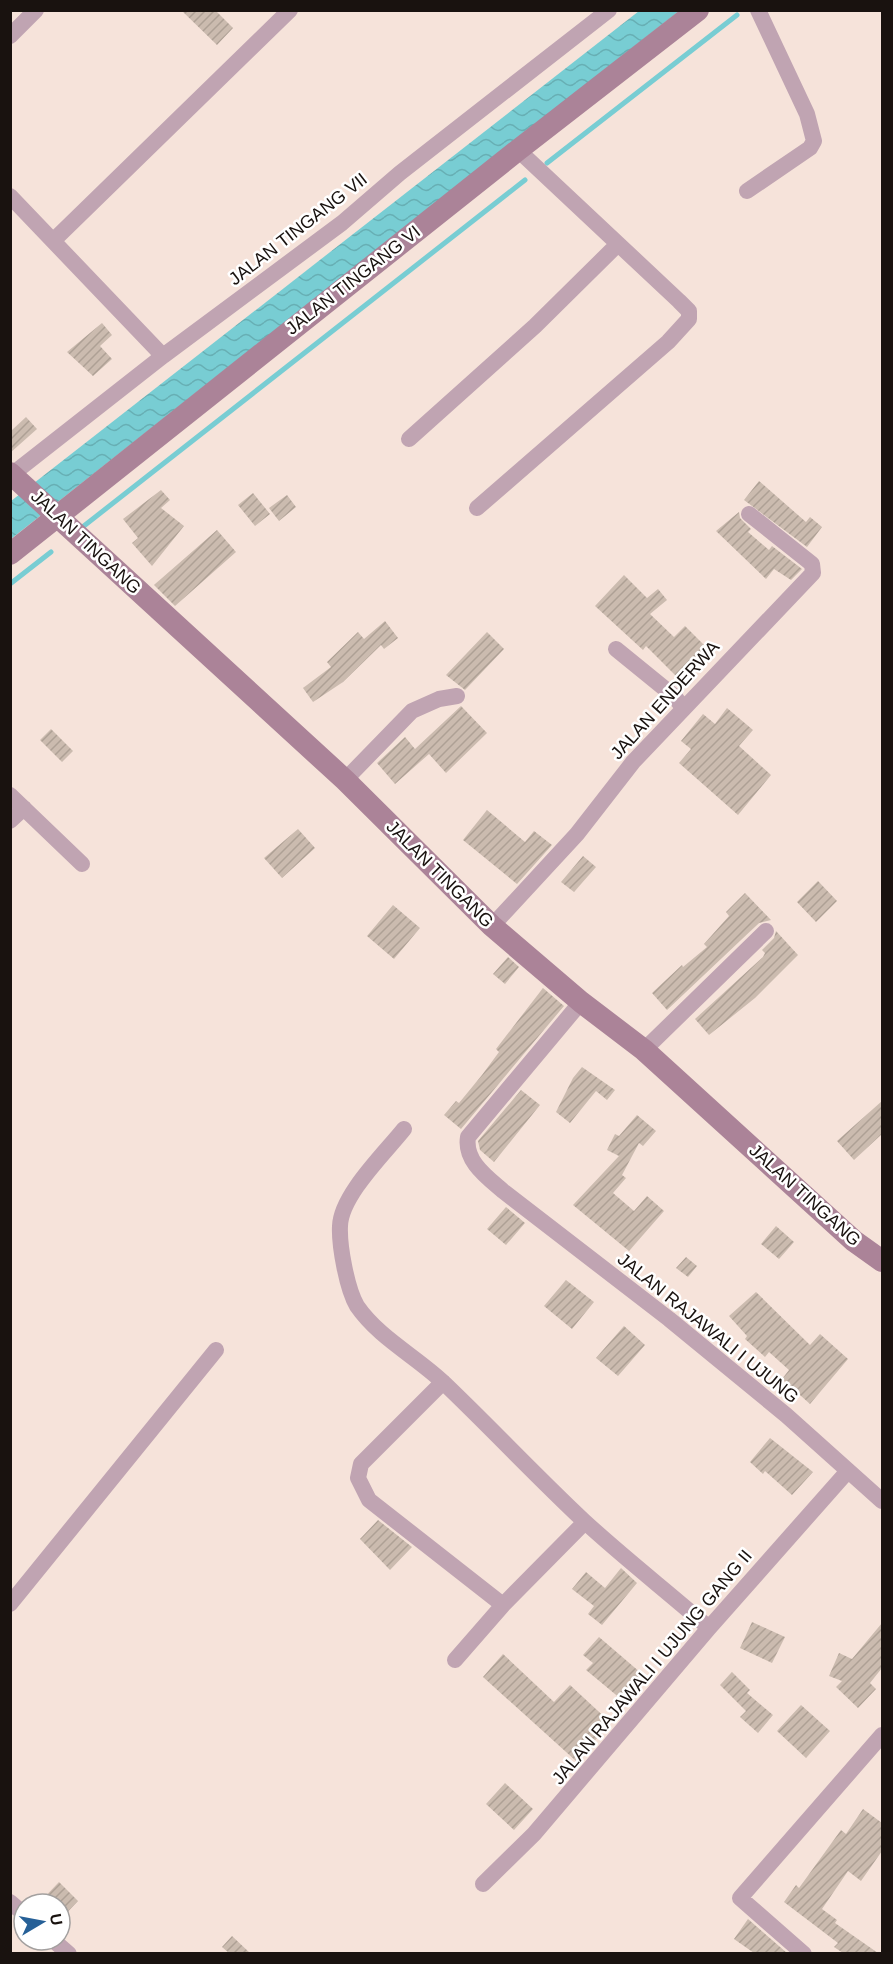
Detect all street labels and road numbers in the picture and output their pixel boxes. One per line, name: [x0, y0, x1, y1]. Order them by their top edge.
street label: JALAN TINGANG VII: [224, 168, 372, 290]
street label: JALAN TINGANG VI: [281, 221, 425, 339]
street label: JALAN TINGANG: [27, 486, 145, 598]
street label: JALAN ENDERWA: [607, 637, 723, 763]
street label: JALAN TINGANG: [382, 816, 498, 932]
street label: JALAN TINGANG: [745, 1140, 865, 1250]
street label: JALAN RAJAWALI I UJUNG: [614, 1249, 802, 1407]
street label: JALAN RAJAWALI I UJUNG GANG II: [548, 1546, 756, 1788]

